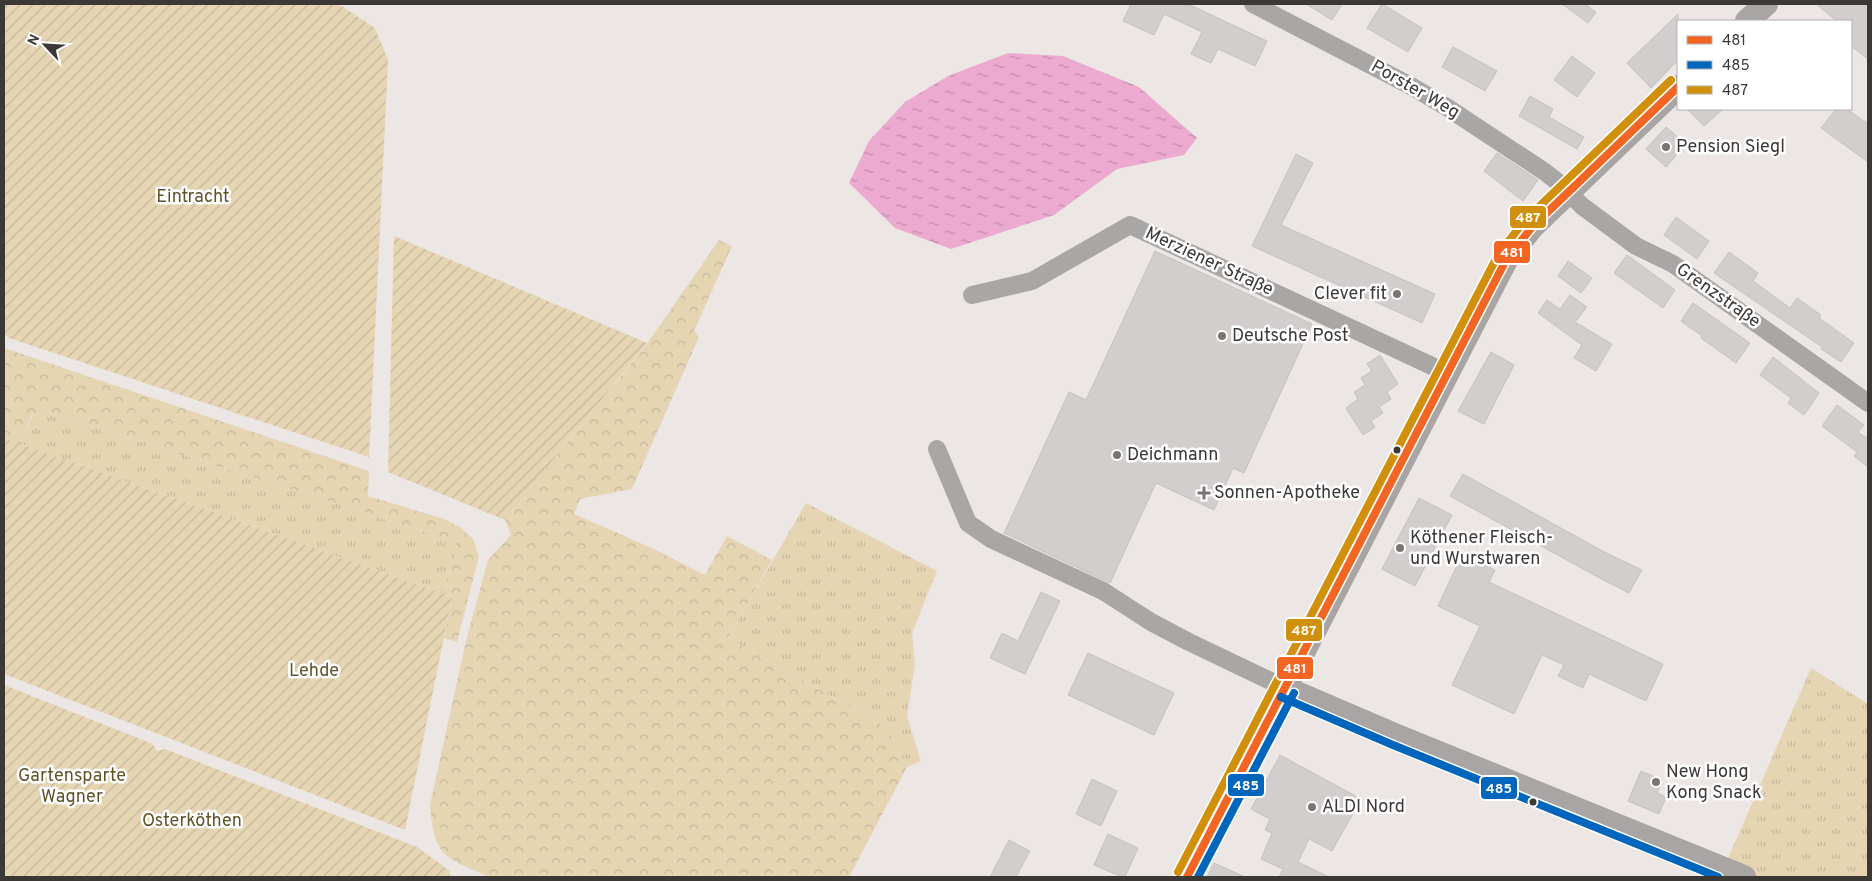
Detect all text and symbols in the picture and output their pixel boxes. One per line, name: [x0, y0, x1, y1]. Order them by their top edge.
north arrow: [20, 20, 70, 70]
legend: [1677, 20, 1852, 110]
text: N: [25, 32, 44, 48]
text: 481: [1722, 32, 1746, 51]
street label: Porster Weg: [1367, 55, 1463, 125]
text: 485: [1722, 57, 1750, 76]
text: 487: [1722, 82, 1748, 101]
place label: Pension Siegl: [1676, 136, 1785, 159]
marker: Pension Siegl: [1660, 141, 1672, 153]
park label: Eintracht: [156, 186, 230, 209]
line badge: 487: [1509, 205, 1547, 229]
text: 487: [1515, 210, 1541, 227]
street label: Merziener Straße: [1141, 222, 1277, 302]
line badge: 481: [1493, 240, 1531, 264]
text: 481: [1500, 245, 1524, 262]
street label: Grenzstraße: [1671, 258, 1765, 334]
place label: Clever fit: [1314, 283, 1387, 306]
marker: Clever fit: [1391, 288, 1403, 300]
place label: Deutsche Post: [1232, 325, 1348, 348]
marker: Deutsche Post: [1216, 330, 1228, 342]
place label: Deichmann: [1127, 444, 1218, 467]
unlabelled marker: [1392, 445, 1402, 455]
marker: Deichmann: [1111, 449, 1123, 461]
place label: Sonnen-Apotheke: [1214, 482, 1360, 505]
marker: Sonnen-Apotheke: [1198, 487, 1210, 499]
place label: Köthener Fleisch- und Wurstwaren: [1410, 527, 1553, 571]
marker: Köthener Fleisch- und Wurstwaren: [1394, 542, 1406, 554]
line badge: 487: [1285, 618, 1323, 642]
text: 487: [1291, 623, 1317, 640]
line badge: 481: [1276, 656, 1314, 680]
park label: Lehde: [289, 660, 339, 683]
text: 481: [1283, 661, 1307, 678]
place label: New Hong Kong Snack: [1666, 761, 1761, 805]
park label: Gartensparte Wagner: [18, 765, 126, 809]
line badge: 485: [1227, 773, 1265, 797]
line badge: 485: [1480, 776, 1518, 800]
marker: New Hong Kong Snack: [1650, 776, 1662, 788]
text: 485: [1233, 778, 1259, 795]
text: 485: [1486, 781, 1512, 798]
place label: ALDI Nord: [1322, 796, 1405, 819]
unlabelled marker: [1528, 797, 1538, 807]
marker: ALDI Nord: [1306, 801, 1318, 813]
park label: Osterköthen: [142, 810, 242, 833]

